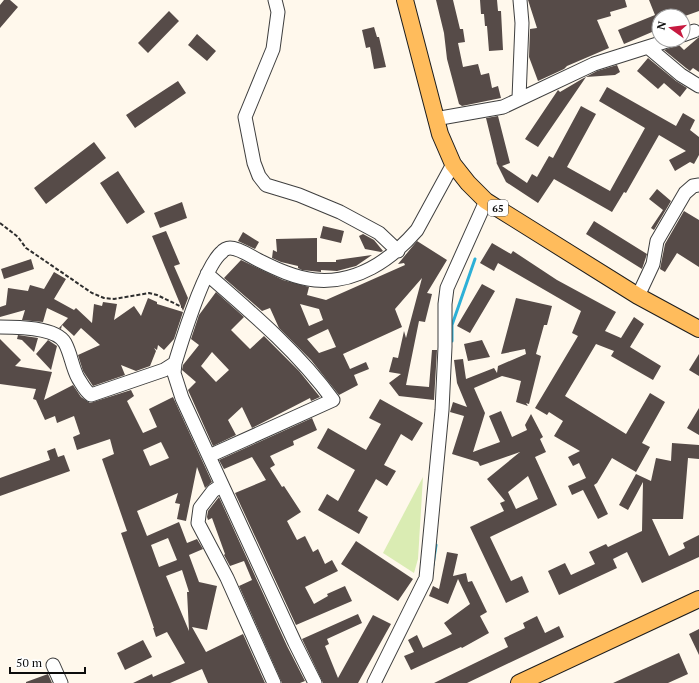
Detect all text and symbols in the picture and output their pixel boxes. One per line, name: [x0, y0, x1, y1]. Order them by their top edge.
north arrow: [651, 8, 691, 48]
text: N: [653, 19, 669, 31]
road number: 65: [488, 200, 508, 216]
scale bar: [10, 649, 85, 675]
text: 50 m: [16, 655, 43, 670]

